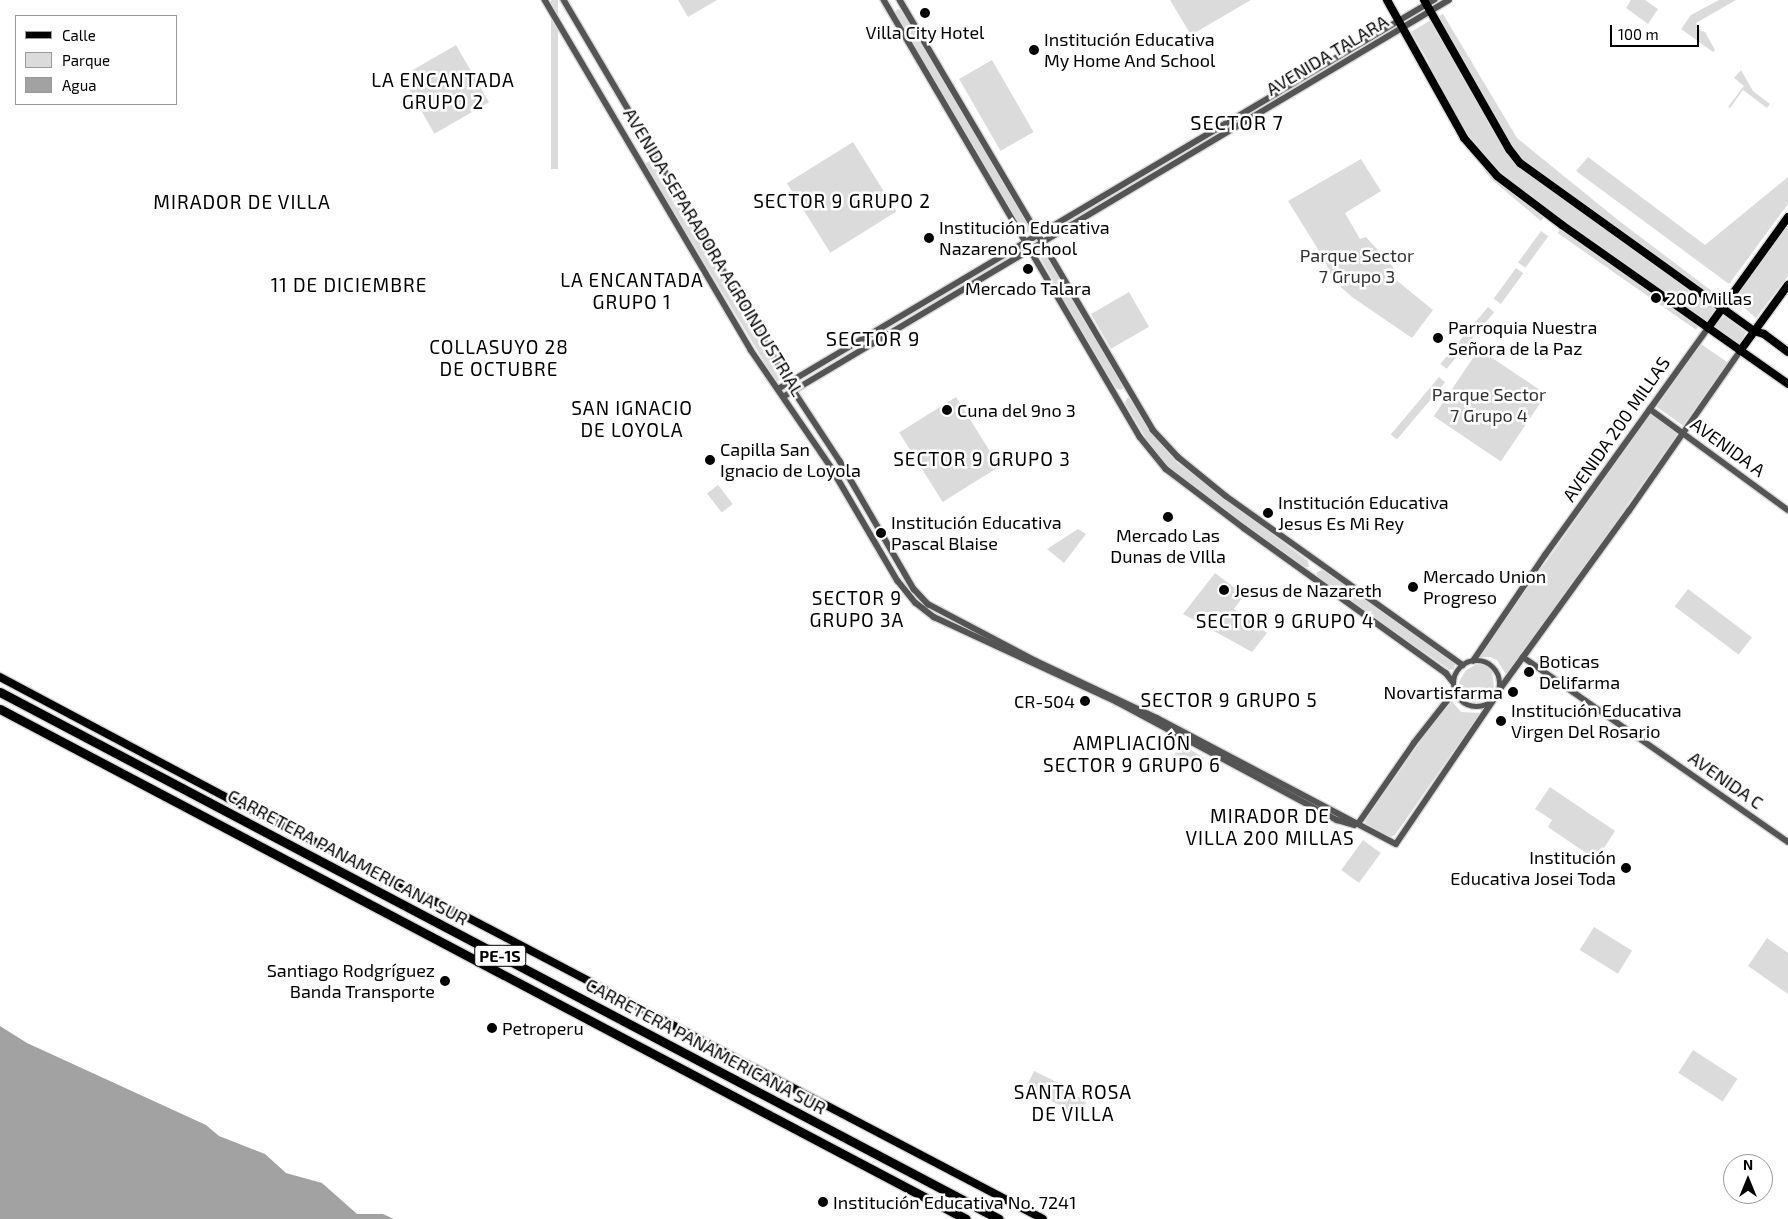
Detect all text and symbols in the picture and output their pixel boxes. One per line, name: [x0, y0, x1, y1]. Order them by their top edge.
marker: Villa City Hotel: [919, 7, 931, 19]
street label: AVENIDA TALARA: [1262, 10, 1392, 100]
legend: [15, 15, 178, 105]
scale bar: [1613, 15, 1702, 47]
place label: Villa City Hotel: [865, 21, 985, 43]
text: 100 m: [1618, 25, 1659, 43]
text: Calle: [62, 26, 96, 44]
place label: Institución Educativa My Home And School: [1044, 29, 1216, 72]
marker: Institución Educativa My Home And School: [1028, 44, 1040, 56]
text: Parque: [62, 51, 110, 69]
district label: LA ENCANTADA GRUPO 2: [370, 69, 516, 113]
text: Agua: [62, 76, 97, 94]
street label: AVENIDA SEPARADORA AGROINDUSTRIAL: [619, 103, 809, 401]
district label: SECTOR 7: [1189, 110, 1285, 134]
district label: SECTOR 9 GRUPO 2: [751, 190, 933, 212]
district label: MIRADOR DE VILLA: [151, 191, 333, 213]
place label: Institución Educativa Nazareno School: [939, 217, 1110, 260]
marker: Institución Educativa Nazareno School: [923, 232, 935, 244]
park label: Parque Sector 7 Grupo 3: [1300, 245, 1414, 288]
marker: Mercado Talara: [1022, 263, 1034, 275]
district label: LA ENCANTADA GRUPO 1: [559, 269, 705, 313]
district label: 11 DE DICIEMBRE: [269, 274, 429, 296]
place label: Mercado Talara: [965, 277, 1091, 299]
place label: 200 Millas: [1666, 287, 1752, 309]
marker: 200 Millas: [1650, 292, 1662, 304]
place label: Parroquia Nuestra Señora de la Paz: [1448, 317, 1597, 359]
district label: SECTOR 9: [825, 326, 921, 350]
marker: Parroquia Nuestra Señora de la Paz: [1432, 332, 1444, 344]
district label: COLLASUYO 28 DE OCTUBRE: [428, 336, 570, 380]
street label: AVENIDA 200 MILLAS: [1558, 352, 1674, 506]
park label: Parque Sector 7 Grupo 4: [1432, 384, 1546, 426]
district label: SAN IGNACIO DE LOYOLA: [570, 397, 694, 441]
place label: Cuna del 9no 3: [957, 399, 1076, 421]
marker: Cuna del 9no 3: [941, 404, 953, 416]
street label: AVENIDA A: [1686, 413, 1770, 481]
place label: Capilla San Ignacio de Loyola: [720, 439, 861, 482]
district label: SECTOR 9 GRUPO 3: [891, 448, 1073, 470]
marker: Capilla San Ignacio de Loyola: [704, 454, 716, 466]
place label: Institución Educativa Jesus Es Mi Rey: [1278, 492, 1449, 534]
marker: Institución Educativa Jesus Es Mi Rey: [1262, 507, 1274, 519]
marker: Mercado Las Dunas de VIlla: [1162, 511, 1174, 523]
place label: Institución Educativa Pascal Blaise: [891, 512, 1062, 554]
place label: Mercado Las Dunas de VIlla: [1110, 525, 1226, 568]
marker: Institución Educativa Pascal Blaise: [875, 527, 887, 539]
place label: Mercado Union Progreso: [1423, 566, 1546, 608]
place label: Jesus de Nazareth: [1234, 579, 1382, 601]
marker: Mercado Union Progreso: [1407, 581, 1419, 593]
marker: Jesus de Nazareth: [1218, 584, 1230, 596]
district label: SECTOR 9 GRUPO 3A: [809, 587, 905, 631]
district label: SECTOR 9 GRUPO 4: [1194, 610, 1376, 632]
place label: Boticas Delifarma: [1539, 651, 1620, 694]
marker: Boticas Delifarma: [1523, 666, 1535, 678]
place label: Novartisfarma: [1384, 681, 1503, 703]
marker: Novartisfarma: [1507, 686, 1519, 698]
district label: SECTOR 9 GRUPO 5: [1138, 689, 1320, 711]
place label: CR-504: [1014, 690, 1075, 712]
marker: CR-504: [1079, 695, 1091, 707]
place label: Institución Educativa Virgen Del Rosario: [1511, 700, 1682, 742]
marker: Institución Educativa Virgen Del Rosario: [1495, 715, 1507, 727]
district label: AMPLIACIÓN SECTOR 9 GRUPO 6: [1041, 732, 1223, 776]
street label: AVENIDA C: [1684, 746, 1768, 814]
street label: CARRETERA PANAMERICANA SUR: [224, 784, 472, 930]
district label: MIRADOR DE VILLA 200 MILLAS: [1183, 805, 1357, 849]
place label: Institución Educativa Josei Toda: [1450, 847, 1616, 890]
marker: Institución Educativa Josei Toda: [1620, 862, 1632, 874]
road number: PE-1S: [474, 942, 526, 969]
place label: Santiago Rodgríguez Banda Transporte: [267, 960, 435, 1002]
street label: CARRETERA PANAMERICANA SUR: [582, 973, 830, 1119]
marker: Santiago Rodgríguez Banda Transporte: [439, 975, 451, 987]
place label: Petroperu: [502, 1017, 584, 1039]
marker: Petroperu: [486, 1022, 498, 1034]
district label: SANTA ROSA DE VILLA: [1012, 1081, 1134, 1125]
north arrow: [1723, 1154, 1773, 1204]
text: N: [1743, 1156, 1753, 1173]
place label: Institución Educativa No. 7241: [833, 1191, 1076, 1213]
marker: Institución Educativa No. 7241: [817, 1196, 829, 1208]

